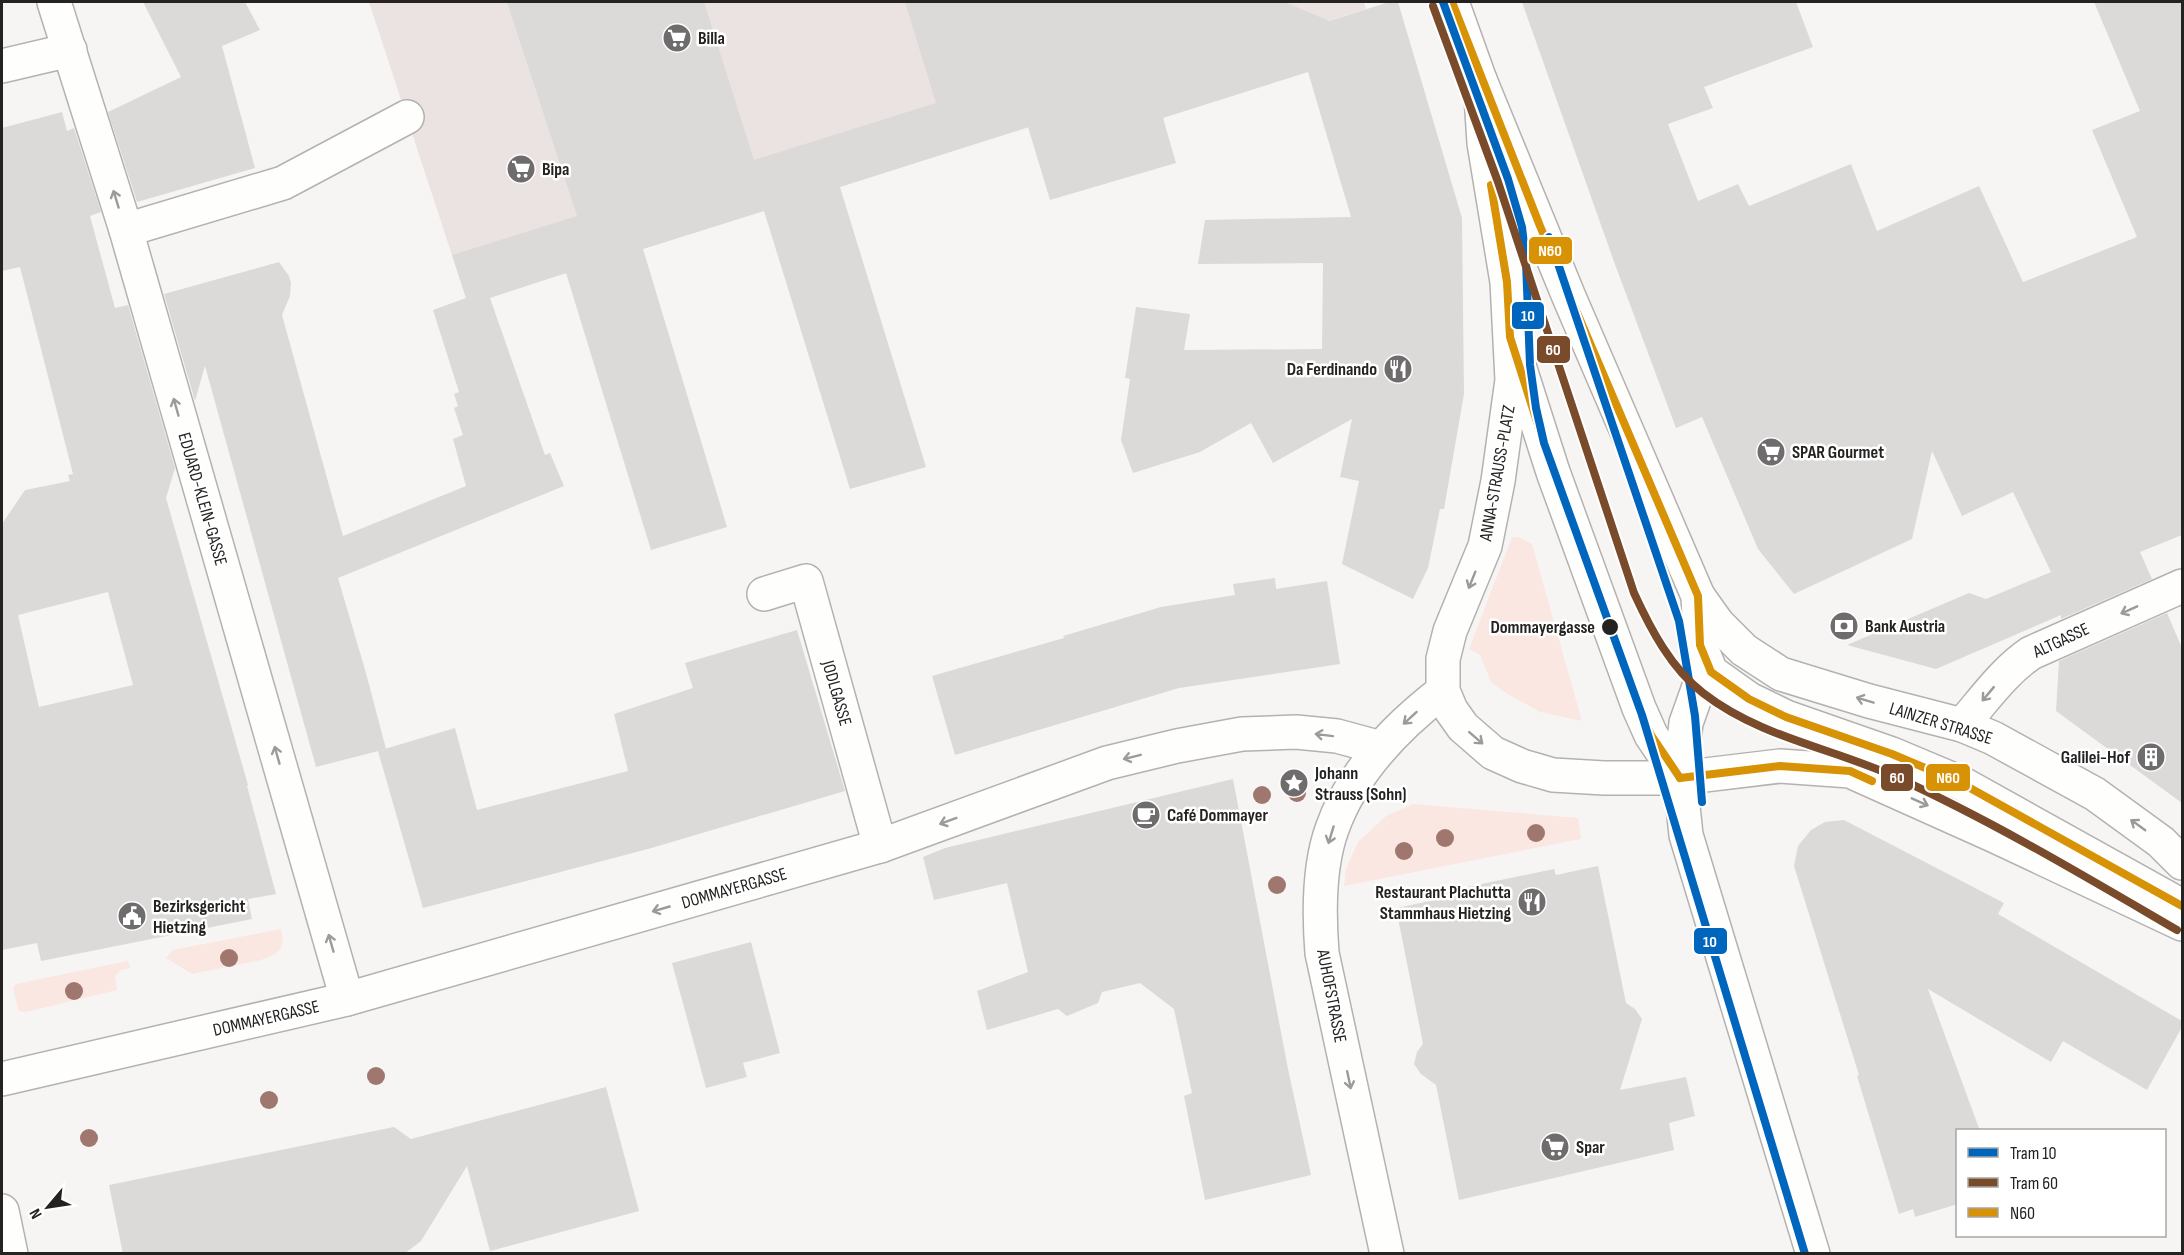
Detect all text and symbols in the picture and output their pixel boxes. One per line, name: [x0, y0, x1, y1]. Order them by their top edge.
supermarket icon: Billa: [661, 22, 693, 54]
place label: Billa: [698, 28, 725, 49]
supermarket icon: Bipa: [505, 153, 537, 185]
place label: Bipa: [542, 159, 569, 180]
one-way arrow: [110, 190, 121, 209]
line badge: N60: [1528, 236, 1573, 265]
text: N60: [1538, 242, 1562, 261]
line badge: 10: [1511, 301, 1545, 330]
text: 10: [1521, 307, 1535, 326]
line badge: 60: [1536, 335, 1571, 364]
text: 60: [1545, 341, 1561, 360]
restaurant icon: Da Ferdinando: [1382, 353, 1414, 385]
place label: Da Ferdinando: [1287, 359, 1377, 380]
one-way arrow: [170, 397, 181, 416]
street label: ANNA-STRAUSS-PLATZ: [1475, 403, 1520, 544]
street label: EDUARD-KLEIN-GASSE: [173, 430, 232, 568]
supermarket icon: SPAR Gourmet: [1755, 436, 1787, 468]
place label: SPAR Gourmet: [1792, 442, 1884, 463]
one-way arrow: [1466, 570, 1477, 588]
one-way arrow: [2120, 605, 2138, 616]
bank icon: Bank Austria: [1828, 610, 1860, 642]
place label: Bank Austria: [1865, 616, 1945, 637]
place label: Dommayergasse: [1490, 617, 1595, 638]
marker: Dommayergasse: [1600, 617, 1620, 637]
street label: ALTGASSE: [2029, 618, 2093, 663]
street label: JODLGASSE: [817, 657, 856, 728]
one-way arrow: [1982, 686, 1995, 702]
one-way arrow: [1856, 694, 1875, 705]
street label: LAINZER STRASSE: [1887, 698, 1995, 749]
one-way arrow: [1403, 711, 1418, 725]
one-way arrow: [1315, 729, 1334, 740]
one-way arrow: [1468, 731, 1483, 745]
building icon: Galilei-Hof: [2135, 741, 2167, 773]
one-way arrow: [271, 746, 282, 765]
place label: Galilei-Hof: [2061, 747, 2130, 768]
one-way arrow: [1122, 751, 1141, 763]
place label: Johann Strauss (Sohn): [1314, 763, 1406, 805]
line badge: 60: [1880, 763, 1914, 792]
line badge: N60: [1925, 763, 1971, 792]
place icon: Johann Strauss (Sohn): [1278, 767, 1310, 799]
text: 60: [1889, 769, 1905, 788]
text: N60: [1936, 769, 1960, 788]
one-way arrow: [1910, 797, 1928, 809]
cafe icon: Café Dommayer: [1130, 799, 1162, 831]
place label: Café Dommayer: [1167, 805, 1269, 826]
one-way arrow: [939, 817, 958, 828]
one-way arrow: [2130, 819, 2146, 831]
one-way arrow: [1325, 825, 1336, 844]
street label: DOMMAYERGASSE: [679, 863, 789, 914]
place label: Restaurant Plachutta Stammhaus Hietzing: [1375, 882, 1511, 924]
restaurant icon: Restaurant Plachutta Stammhaus Hietzing: [1516, 886, 1548, 918]
place label: Bezirksgericht Hietzing: [153, 896, 246, 938]
public building icon: Bezirksgericht Hietzing: [116, 900, 148, 932]
one-way arrow: [652, 904, 671, 915]
line badge: 10: [1693, 927, 1728, 955]
one-way arrow: [325, 933, 336, 952]
text: 10: [1703, 933, 1717, 952]
street label: AUHOFSTRASSE: [1312, 947, 1351, 1045]
street label: DOMMAYERGASSE: [211, 996, 321, 1041]
one-way arrow: [1344, 1070, 1355, 1089]
legend: [1956, 1129, 2166, 1237]
supermarket icon: Spar: [1539, 1131, 1571, 1163]
place label: Spar: [1576, 1137, 1605, 1158]
text: Tram 10: [2010, 1143, 2057, 1164]
text: Tram 60: [2010, 1173, 2058, 1194]
north arrow: [18, 1177, 78, 1237]
text: N60: [2010, 1203, 2035, 1224]
text: N: [26, 1205, 47, 1222]

